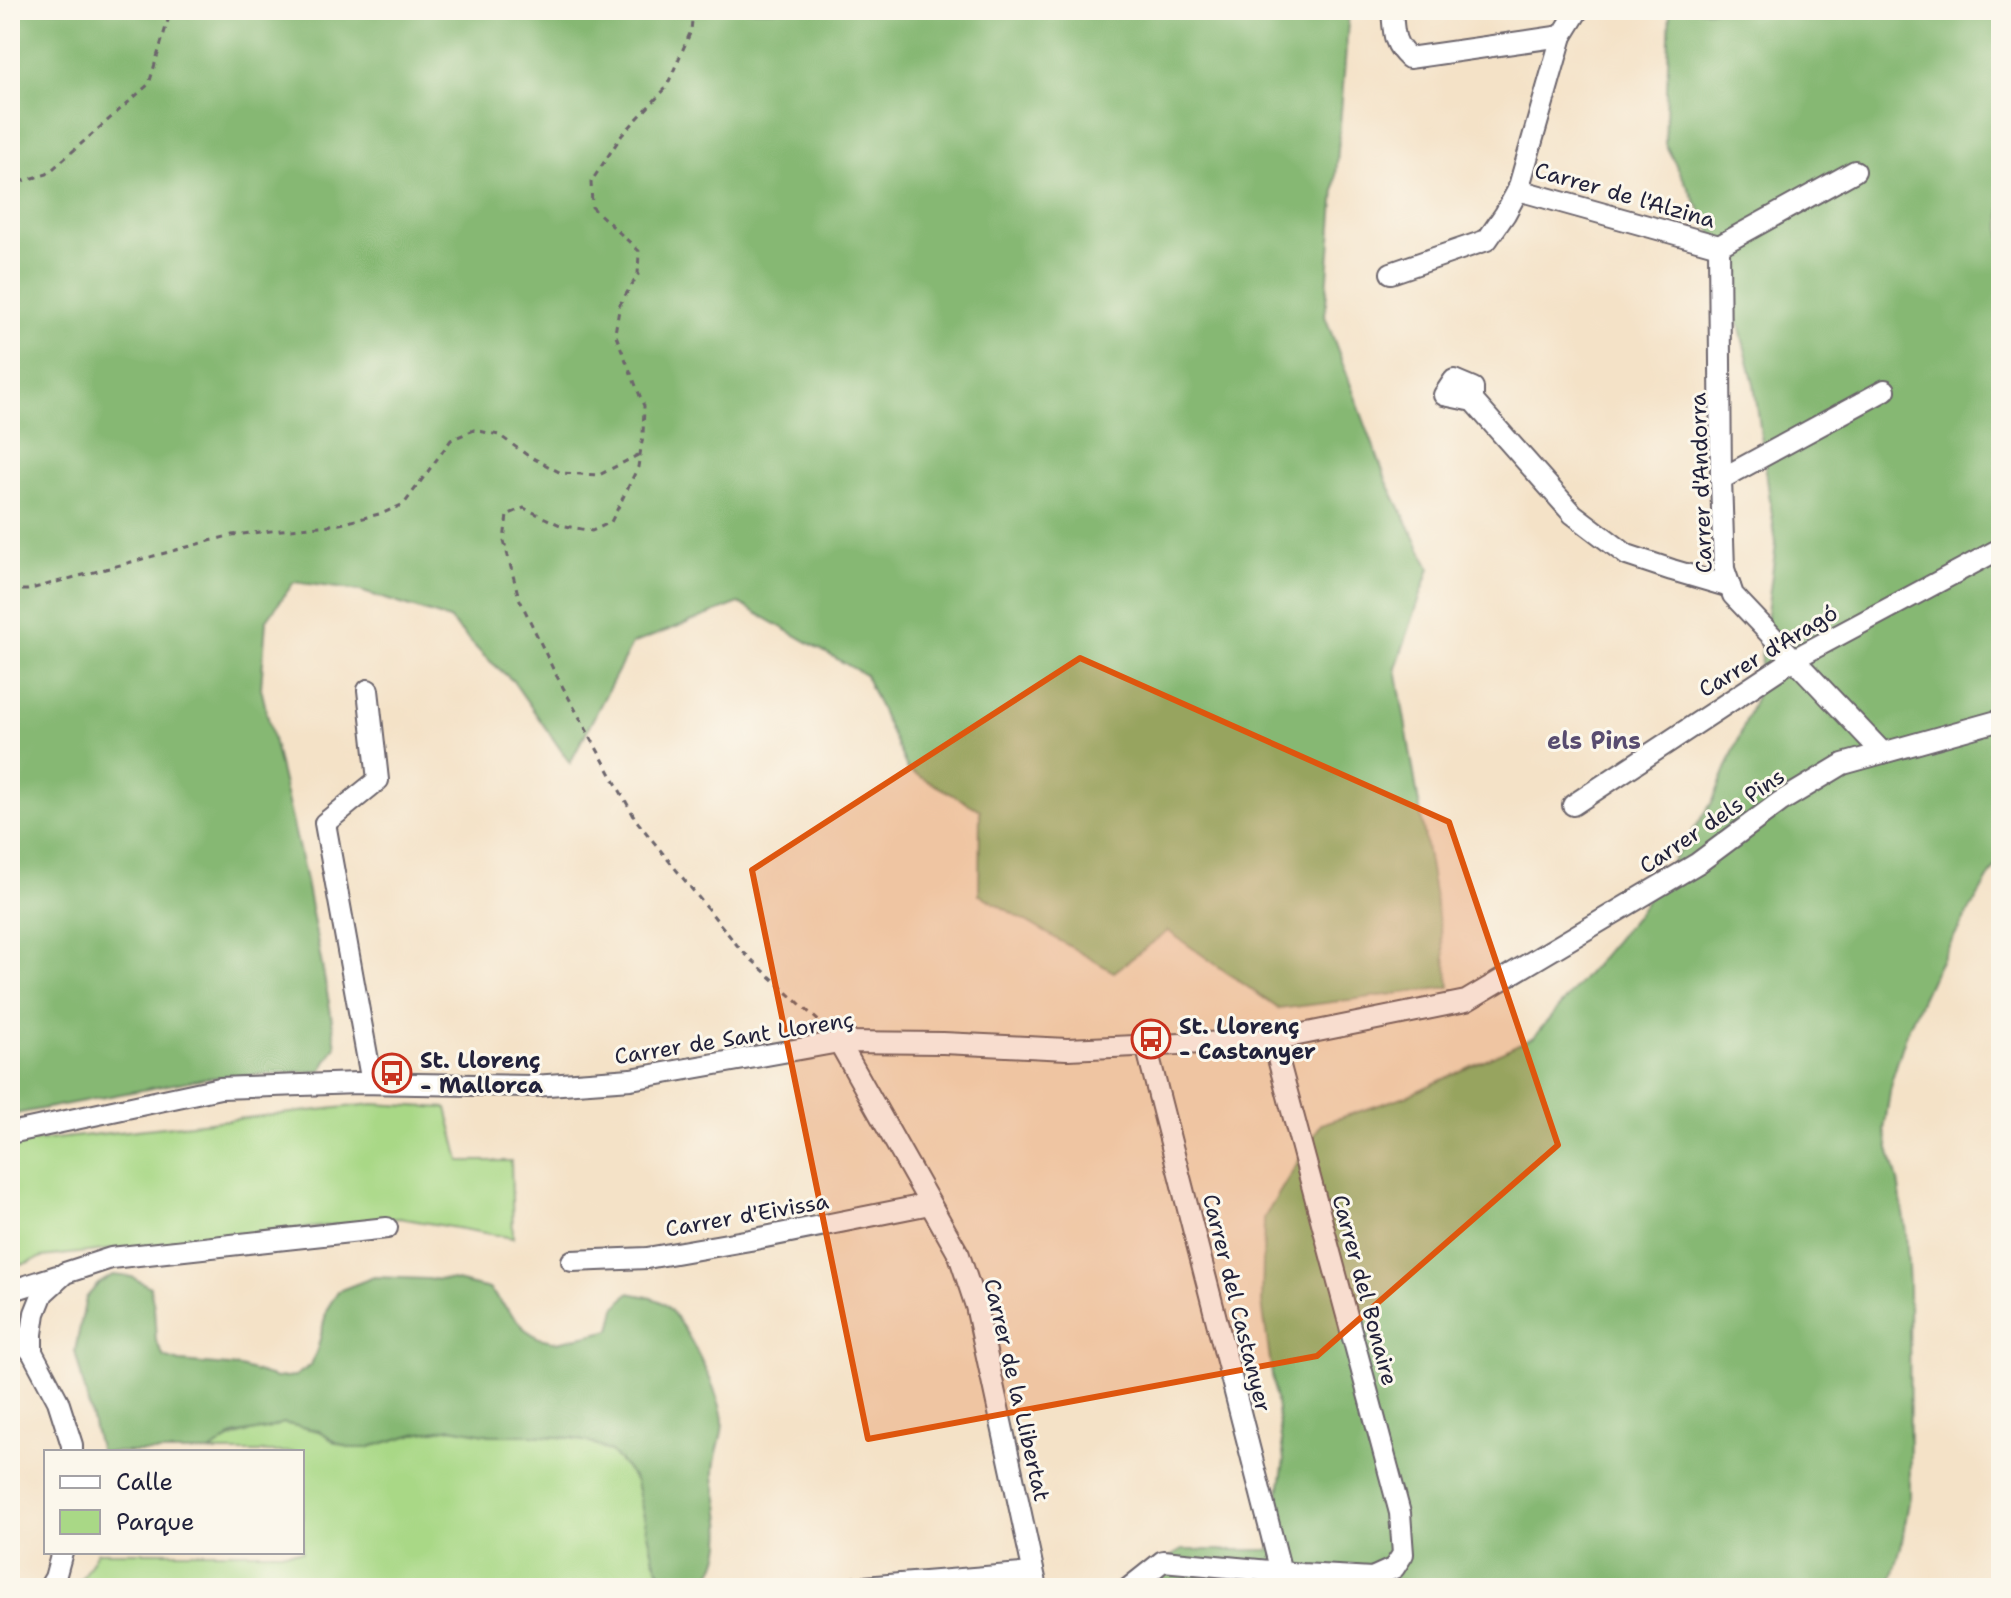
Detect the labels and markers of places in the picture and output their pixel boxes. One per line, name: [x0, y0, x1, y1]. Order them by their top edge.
place label: St. Llorenç - Castanyer: [1179, 1012, 1316, 1066]
bus stop icon: St. Llorenç - Castanyer: [1130, 1018, 1172, 1060]
place label: St. Llorenç - Mallorca: [420, 1046, 543, 1100]
bus stop icon: St. Llorenç - Mallorca: [371, 1052, 413, 1094]

